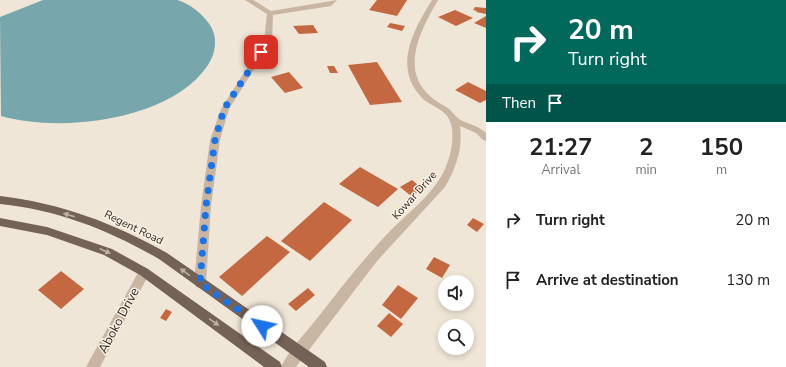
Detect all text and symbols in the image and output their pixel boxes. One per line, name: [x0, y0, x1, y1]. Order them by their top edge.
text: 20 m: [568, 11, 634, 49]
icon: right: [502, 16, 554, 68]
pin: [244, 35, 278, 69]
icon: arrive: [250, 41, 272, 63]
text: Turn right: [568, 47, 647, 71]
icon: arrive: [544, 92, 566, 114]
text: Then: [502, 93, 536, 113]
text: 21:27: [529, 131, 592, 163]
text: 2: [639, 131, 653, 163]
text: 150: [700, 131, 743, 163]
text: Arrival: [541, 161, 580, 179]
text: min: [635, 161, 657, 179]
text: m: [716, 161, 727, 179]
street label: Kowar Drive: [389, 168, 440, 223]
street label: Regent Road: [102, 207, 166, 248]
icon: right: [502, 209, 524, 231]
text: Turn right: [536, 210, 605, 230]
text: 20 m: [735, 210, 770, 230]
one-way arrow: [63, 211, 75, 217]
one-way arrow: [99, 248, 110, 254]
one-way arrow: [180, 268, 190, 276]
icon: arrive: [502, 269, 524, 291]
text: Arrive at destination: [536, 270, 679, 290]
text: 130 m: [726, 270, 770, 290]
map controls: [438, 275, 474, 355]
button: sound: [438, 275, 474, 311]
street label: Aboko Drive: [94, 284, 144, 356]
position arrow: [241, 305, 283, 347]
one-way arrow: [208, 318, 219, 326]
button: search: [438, 319, 474, 355]

